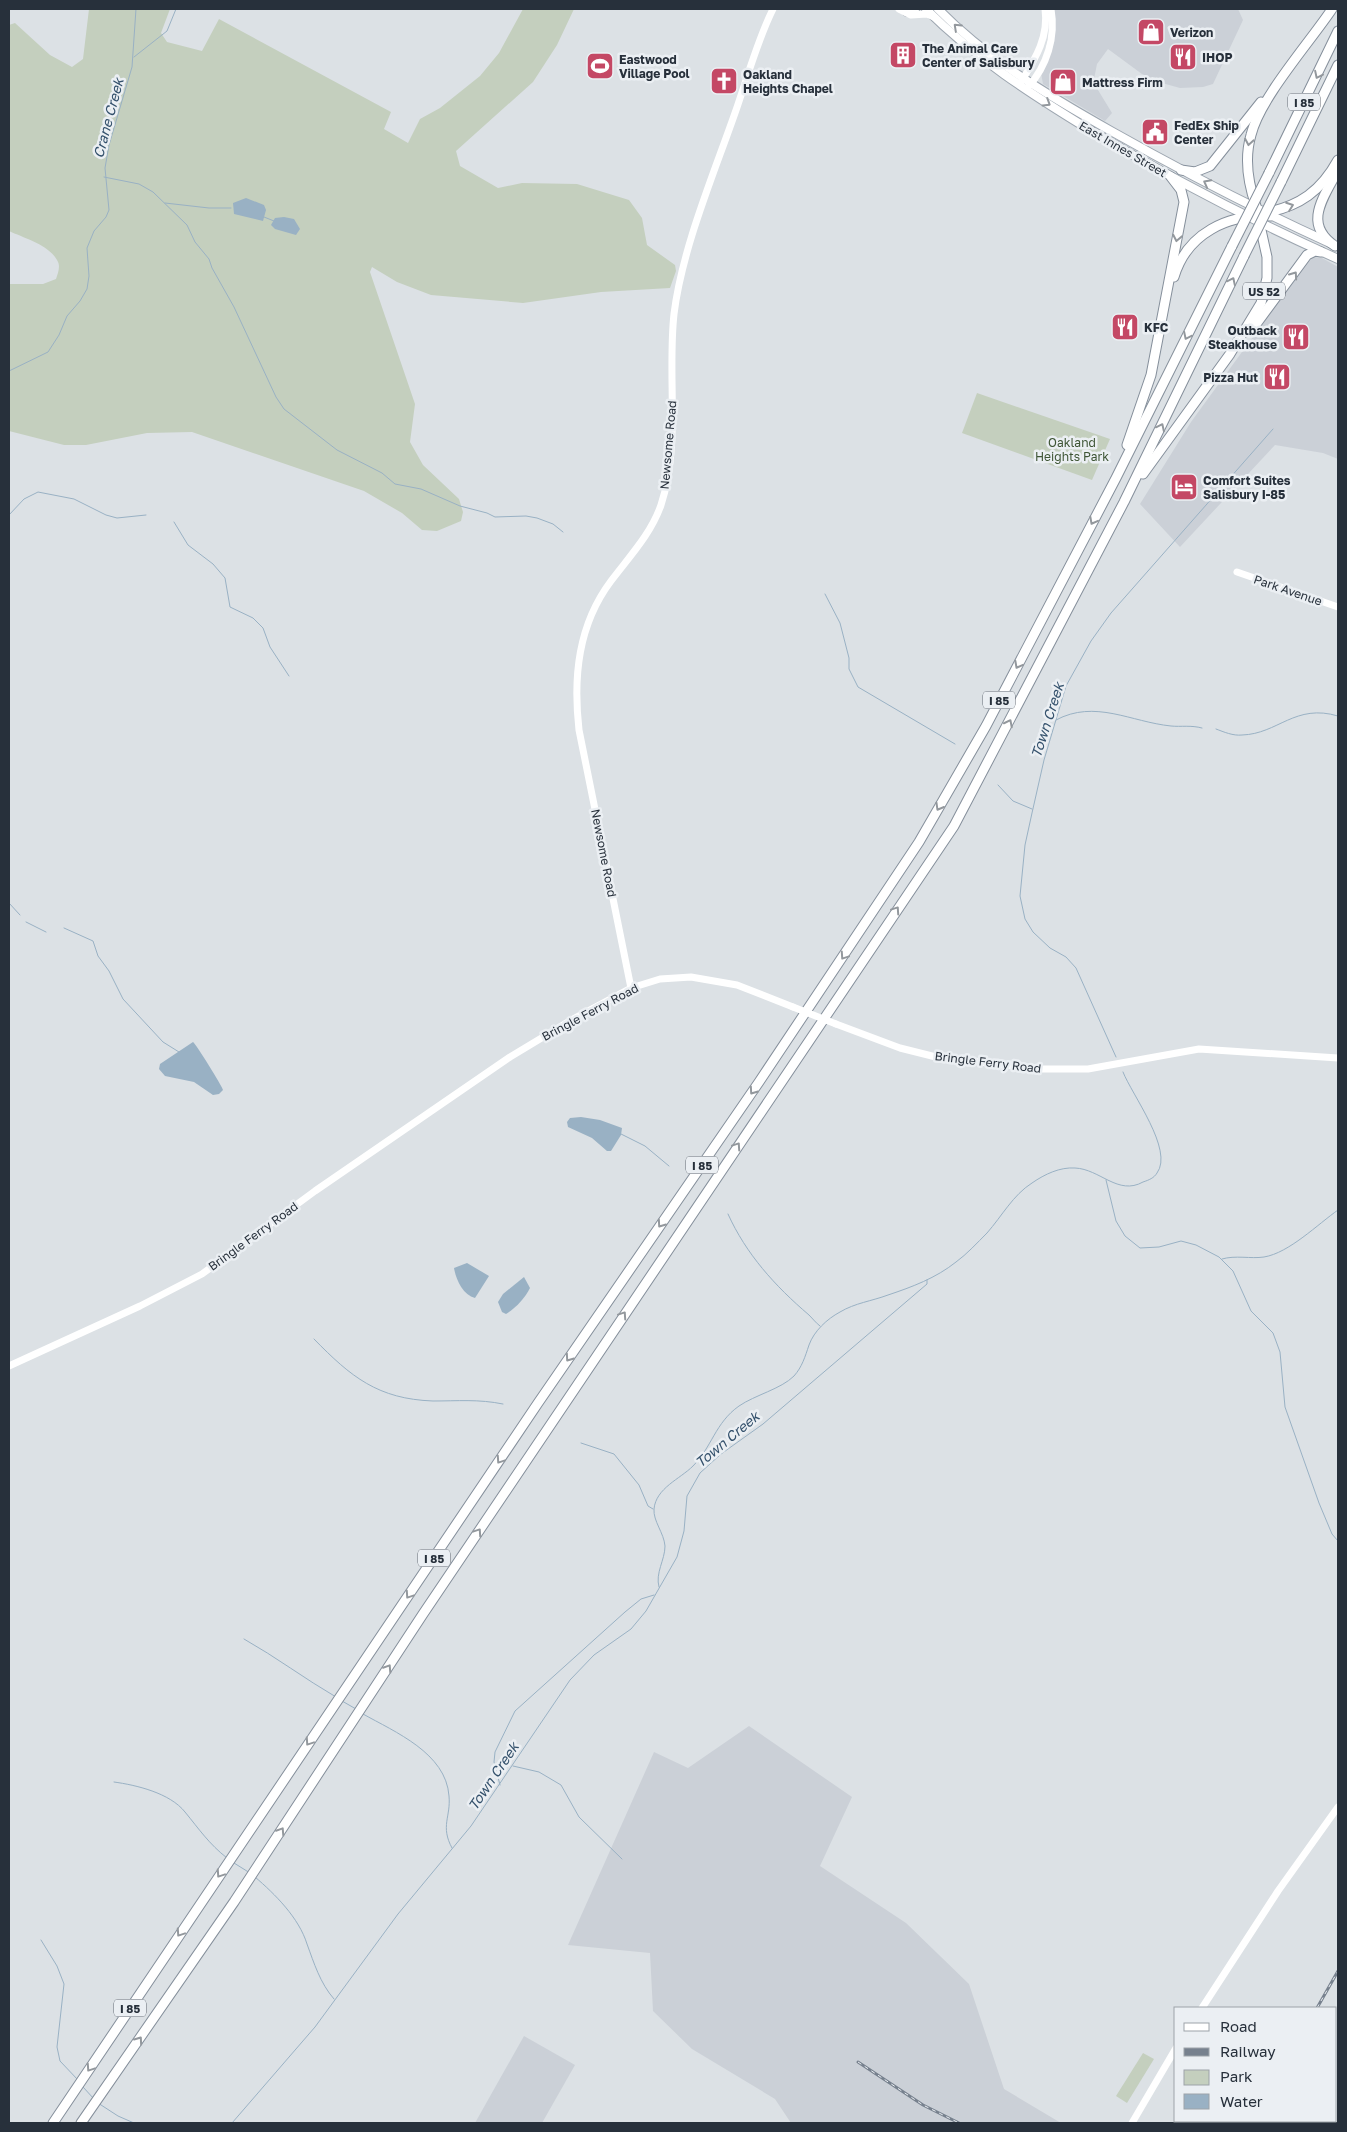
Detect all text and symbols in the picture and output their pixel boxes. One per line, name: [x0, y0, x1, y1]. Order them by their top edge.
shop icon: Verizon: [1136, 17, 1166, 47]
one-way arrow: [954, 24, 963, 33]
place label: Verizon: [1170, 25, 1213, 40]
building icon: The Animal Care Center of Salisbury: [888, 40, 918, 70]
place label: The Animal Care Center of Salisbury: [922, 41, 1035, 70]
restaurant icon: IHOP: [1168, 42, 1198, 72]
place label: IHOP: [1202, 50, 1232, 65]
sports icon: Eastwood Village Pool: [585, 51, 615, 81]
place label: Eastwood Village Pool: [619, 52, 690, 81]
church icon: Oakland Heights Chapel: [709, 66, 739, 96]
place label: Oakland Heights Chapel: [743, 67, 833, 96]
shop icon: Mattress Firm: [1048, 67, 1078, 97]
one-way arrow: [1314, 70, 1324, 79]
water label: Crane Creek: [89, 74, 127, 160]
place label: Mattress Firm: [1082, 75, 1163, 90]
road number: I 85: [1288, 94, 1320, 110]
one-way arrow: [1041, 97, 1050, 107]
public building icon: FedEx Ship Center: [1140, 117, 1170, 147]
street label: East Innes Street: [1077, 118, 1170, 180]
place label: FedEx Ship Center: [1174, 118, 1240, 147]
one-way arrow: [1245, 138, 1255, 146]
one-way arrow: [1203, 179, 1212, 189]
one-way arrow: [1285, 202, 1294, 212]
one-way arrow: [1172, 234, 1183, 243]
one-way arrow: [1288, 271, 1297, 280]
one-way arrow: [1226, 277, 1236, 286]
road number: US 52: [1243, 282, 1285, 300]
restaurant icon: KFC: [1110, 312, 1140, 342]
place label: KFC: [1144, 320, 1169, 335]
restaurant icon: Outback Steakhouse: [1281, 322, 1311, 352]
place label: Outback Steakhouse: [1208, 323, 1277, 352]
one-way arrow: [1183, 331, 1193, 340]
restaurant icon: Pizza Hut: [1262, 362, 1292, 392]
place label: Pizza Hut: [1203, 370, 1258, 385]
street label: Newsome Road: [657, 400, 679, 490]
one-way arrow: [1155, 423, 1165, 432]
park label: Oakland Heights Park: [1035, 435, 1109, 464]
hotel icon: Comfort Suites Salisbury I-85: [1169, 472, 1199, 502]
place label: Comfort Suites Salisbury I-85: [1203, 473, 1291, 502]
one-way arrow: [1089, 516, 1099, 525]
street label: Park Avenue: [1252, 571, 1324, 609]
one-way arrow: [1014, 660, 1024, 669]
water label: Town Creek: [1027, 678, 1068, 760]
road number: I 85: [983, 692, 1015, 708]
one-way arrow: [1003, 719, 1013, 728]
one-way arrow: [935, 802, 945, 811]
street label: Newsome Road: [588, 808, 620, 898]
one-way arrow: [890, 907, 900, 916]
one-way arrow: [841, 950, 850, 960]
street label: Bringle Ferry Road: [539, 980, 641, 1044]
street label: Bringle Ferry Road: [934, 1048, 1042, 1076]
one-way arrow: [750, 1085, 759, 1095]
one-way arrow: [731, 1143, 740, 1152]
road number: I 85: [686, 1156, 718, 1174]
street label: Bringle Ferry Road: [205, 1198, 301, 1274]
one-way arrow: [658, 1219, 667, 1228]
one-way arrow: [617, 1311, 627, 1320]
one-way arrow: [566, 1352, 575, 1362]
water label: Town Creek: [692, 1406, 764, 1471]
one-way arrow: [497, 1454, 506, 1463]
one-way arrow: [471, 1529, 481, 1538]
road number: I 85: [418, 1550, 450, 1566]
one-way arrow: [406, 1589, 415, 1598]
one-way arrow: [382, 1664, 391, 1674]
one-way arrow: [306, 1736, 315, 1746]
water label: Town Creek: [464, 1737, 523, 1813]
one-way arrow: [275, 1828, 284, 1837]
one-way arrow: [217, 1868, 226, 1878]
one-way arrow: [177, 1927, 186, 1936]
road number: I 85: [114, 2000, 146, 2016]
legend: [1174, 2007, 1337, 2122]
text: Road: [1220, 2017, 1257, 2035]
one-way arrow: [133, 2036, 142, 2046]
text: Railway: [1220, 2042, 1276, 2060]
one-way arrow: [87, 2062, 96, 2071]
text: Park: [1220, 2067, 1253, 2085]
text: Water: [1220, 2092, 1263, 2110]

